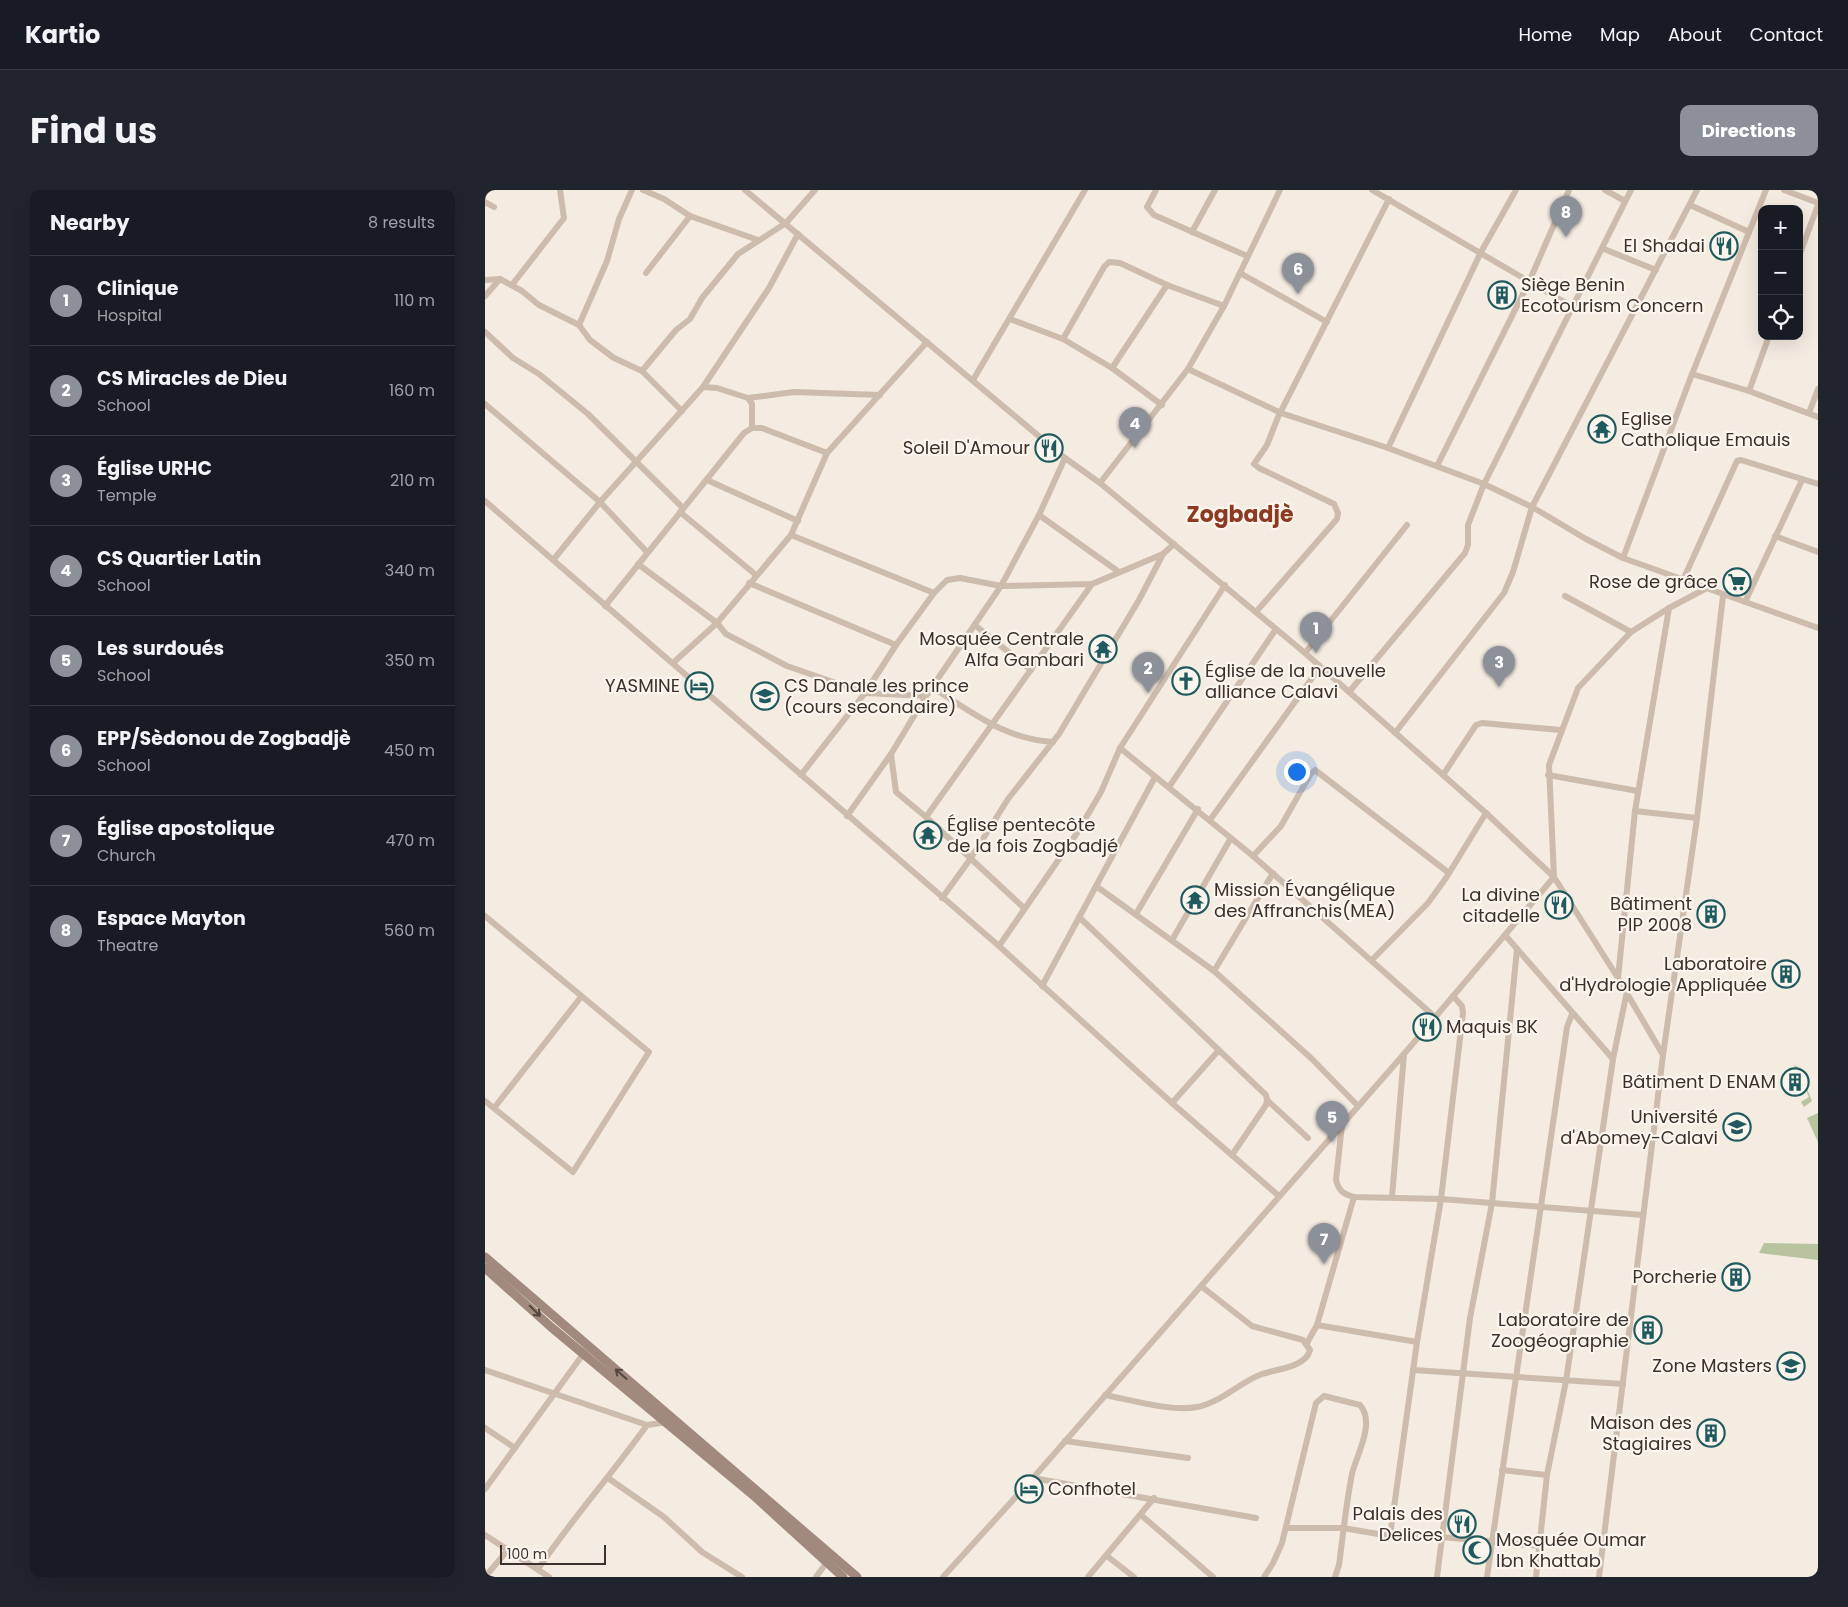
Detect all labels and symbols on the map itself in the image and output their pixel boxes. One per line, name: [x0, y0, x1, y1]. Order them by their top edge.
pin: 8: [1550, 196, 1582, 237]
restaurant icon: El Shadai: [1709, 231, 1739, 261]
place label: El Shadai: [1624, 233, 1705, 258]
pin: 6: [1282, 253, 1314, 294]
place label: Siège Benin Ecotourism Concern: [1521, 272, 1703, 318]
building icon: Siège Benin Ecotourism Concern: [1487, 280, 1517, 310]
place label: Eglise Catholique Emauis: [1621, 406, 1790, 452]
pin: 4: [1119, 407, 1151, 448]
temple icon: Eglise Catholique Emauis: [1587, 414, 1617, 444]
restaurant icon: Soleil D'Amour: [1034, 433, 1064, 463]
place label: Soleil D'Amour: [903, 435, 1030, 460]
district label: Zogbadjè: [1187, 499, 1293, 530]
supermarket icon: Rose de grâce: [1722, 567, 1752, 597]
place label: Rose de grâce: [1589, 569, 1718, 594]
pin: 1: [1300, 612, 1332, 653]
place label: Mosquée Centrale Alfa Gambari: [919, 626, 1084, 672]
temple icon: Mosquée Centrale Alfa Gambari: [1088, 634, 1118, 664]
pin: 3: [1483, 646, 1515, 687]
pin: 2: [1132, 652, 1164, 693]
place label: Église de la nouvelle alliance Calavi: [1205, 658, 1386, 704]
church icon: Église de la nouvelle alliance Calavi: [1171, 666, 1201, 696]
hotel icon: YASMINE: [684, 671, 714, 701]
place label: YASMINE: [605, 673, 680, 698]
place label: CS Danale les prince (cours secondaire): [784, 673, 969, 719]
school or university icon: CS Danale les prince (cours secondaire): [750, 681, 780, 711]
your location: [1284, 759, 1310, 785]
place label: Église pentecôte de la fois Zogbadjé: [947, 812, 1118, 858]
temple icon: Église pentecôte de la fois Zogbadjé: [913, 820, 943, 850]
place label: Mission Évangélique des Affranchis(MEA): [1214, 877, 1395, 923]
place label: La divine citadelle: [1461, 882, 1540, 928]
temple icon: Mission Évangélique des Affranchis(MEA): [1180, 885, 1210, 915]
restaurant icon: La divine citadelle: [1544, 890, 1574, 920]
place label: Bâtiment PIP 2008: [1610, 891, 1692, 937]
building icon: Bâtiment PIP 2008: [1696, 899, 1726, 929]
place label: Laboratoire d'Hydrologie Appliquée: [1559, 951, 1767, 997]
building icon: Laboratoire d'Hydrologie Appliquée: [1771, 959, 1801, 989]
restaurant icon: Maquis BK: [1412, 1012, 1442, 1042]
place label: Maquis BK: [1446, 1014, 1538, 1039]
building icon: Bâtiment D ENAM: [1780, 1067, 1810, 1097]
place label: Bâtiment D ENAM: [1622, 1069, 1776, 1094]
pin: 5: [1316, 1101, 1348, 1142]
place label: Université d'Abomey-Calavi: [1560, 1104, 1718, 1150]
school or university icon: Université d'Abomey-Calavi: [1722, 1112, 1752, 1142]
pin: 7: [1308, 1223, 1340, 1264]
building icon: Porcherie: [1721, 1262, 1751, 1292]
place label: Porcherie: [1632, 1264, 1717, 1289]
one-way arrow: [529, 1305, 541, 1317]
place label: Laboratoire de Zoogéographie: [1491, 1307, 1629, 1353]
building icon: Laboratoire de Zoogéographie: [1633, 1315, 1663, 1345]
school or university icon: Zone Masters: [1776, 1351, 1806, 1381]
place label: Zone Masters: [1652, 1353, 1772, 1378]
one-way arrow: [615, 1368, 628, 1380]
place label: Maison des Stagiaires: [1590, 1410, 1692, 1456]
building icon: Maison des Stagiaires: [1696, 1418, 1726, 1448]
hotel icon: Confhotel: [1014, 1474, 1044, 1504]
place label: Confhotel: [1048, 1476, 1136, 1501]
place label: Palais des Delices: [1352, 1501, 1443, 1547]
restaurant icon: Palais des Delices: [1447, 1509, 1477, 1539]
place label: Mosquée Oumar Ibn Khattab: [1496, 1527, 1647, 1573]
mosque icon: Mosquée Oumar Ibn Khattab: [1462, 1535, 1492, 1565]
scale bar: [500, 1542, 606, 1565]

